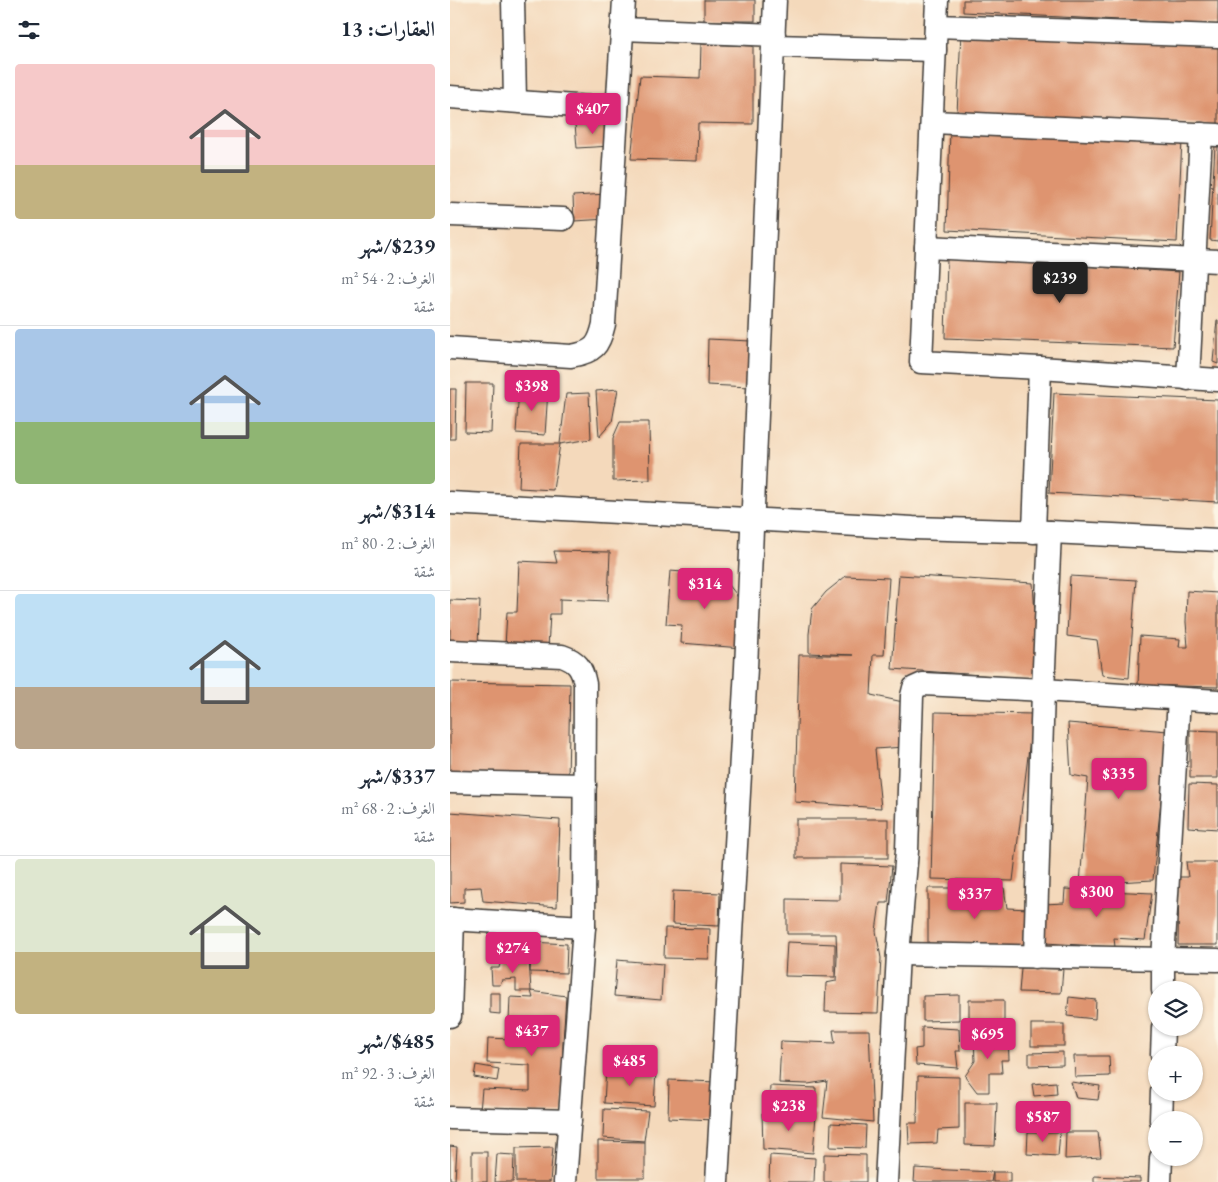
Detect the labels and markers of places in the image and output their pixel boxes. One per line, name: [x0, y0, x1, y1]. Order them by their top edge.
pin: $407: [563, 92, 623, 135]
pin: $239: [1030, 262, 1090, 304]
pin: $398: [502, 370, 562, 412]
pin: $314: [675, 568, 735, 610]
pin: $335: [1089, 758, 1149, 800]
pin: $300: [1067, 876, 1127, 918]
pin: $337: [945, 878, 1005, 920]
pin: $274: [483, 932, 543, 974]
pin: $437: [502, 1014, 562, 1057]
pin: $695: [958, 1018, 1018, 1060]
pin: $485: [600, 1044, 660, 1087]
pin: $238: [759, 1090, 819, 1132]
pin: $587: [1013, 1100, 1073, 1143]

